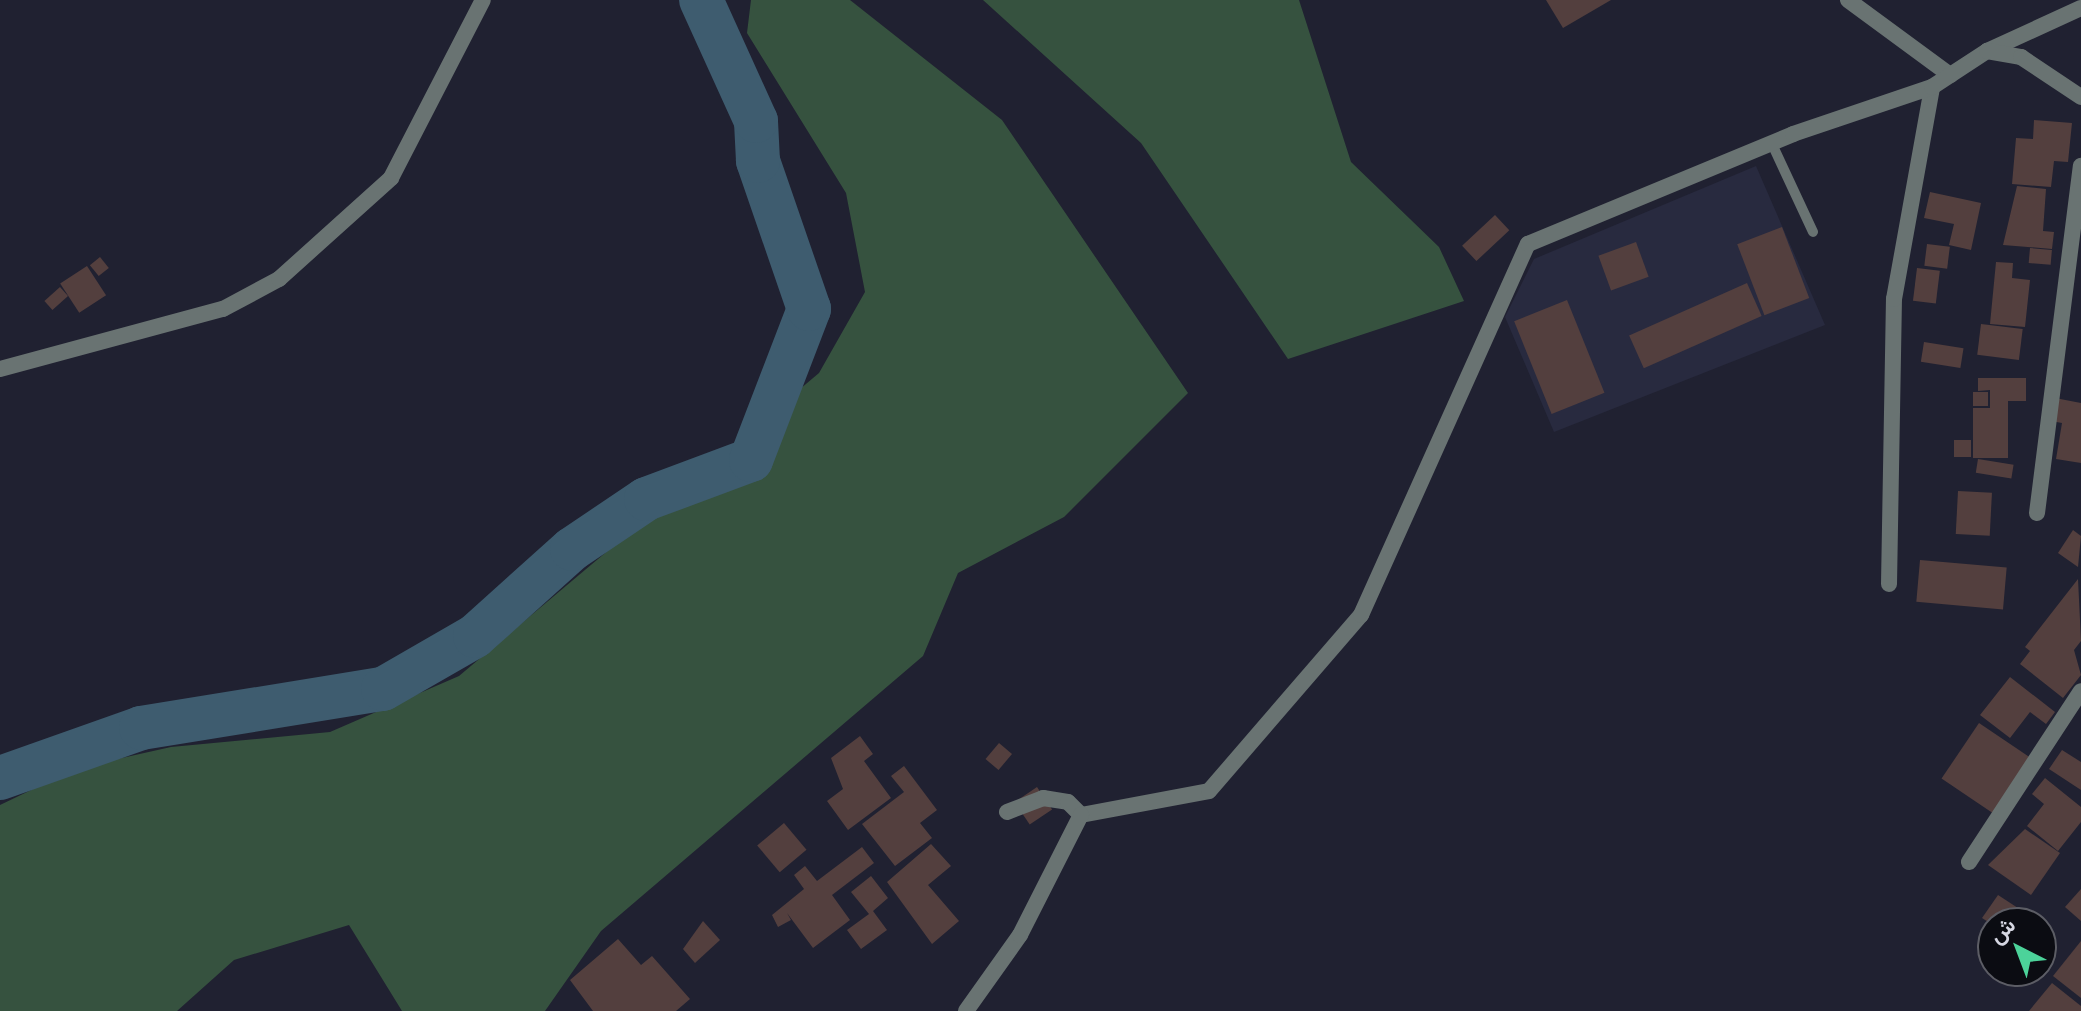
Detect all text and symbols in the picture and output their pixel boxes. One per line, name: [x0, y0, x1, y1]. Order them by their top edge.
north arrow: [1977, 907, 2057, 987]
text: ش: [1983, 911, 2021, 949]

